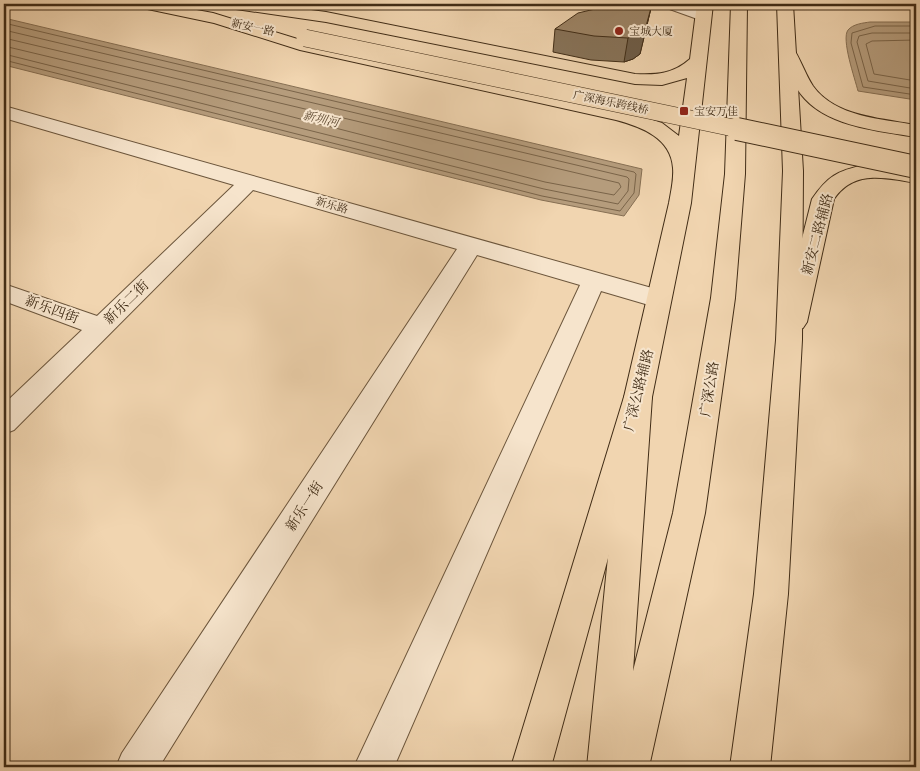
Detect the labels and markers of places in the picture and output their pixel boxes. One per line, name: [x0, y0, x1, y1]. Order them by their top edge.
marker: 宝城大厦: [613, 25, 625, 37]
place label: 宝城大厦: [629, 25, 673, 40]
marker: 宝安万佳: [678, 105, 690, 117]
place label: 宝安万佳: [694, 105, 738, 120]

